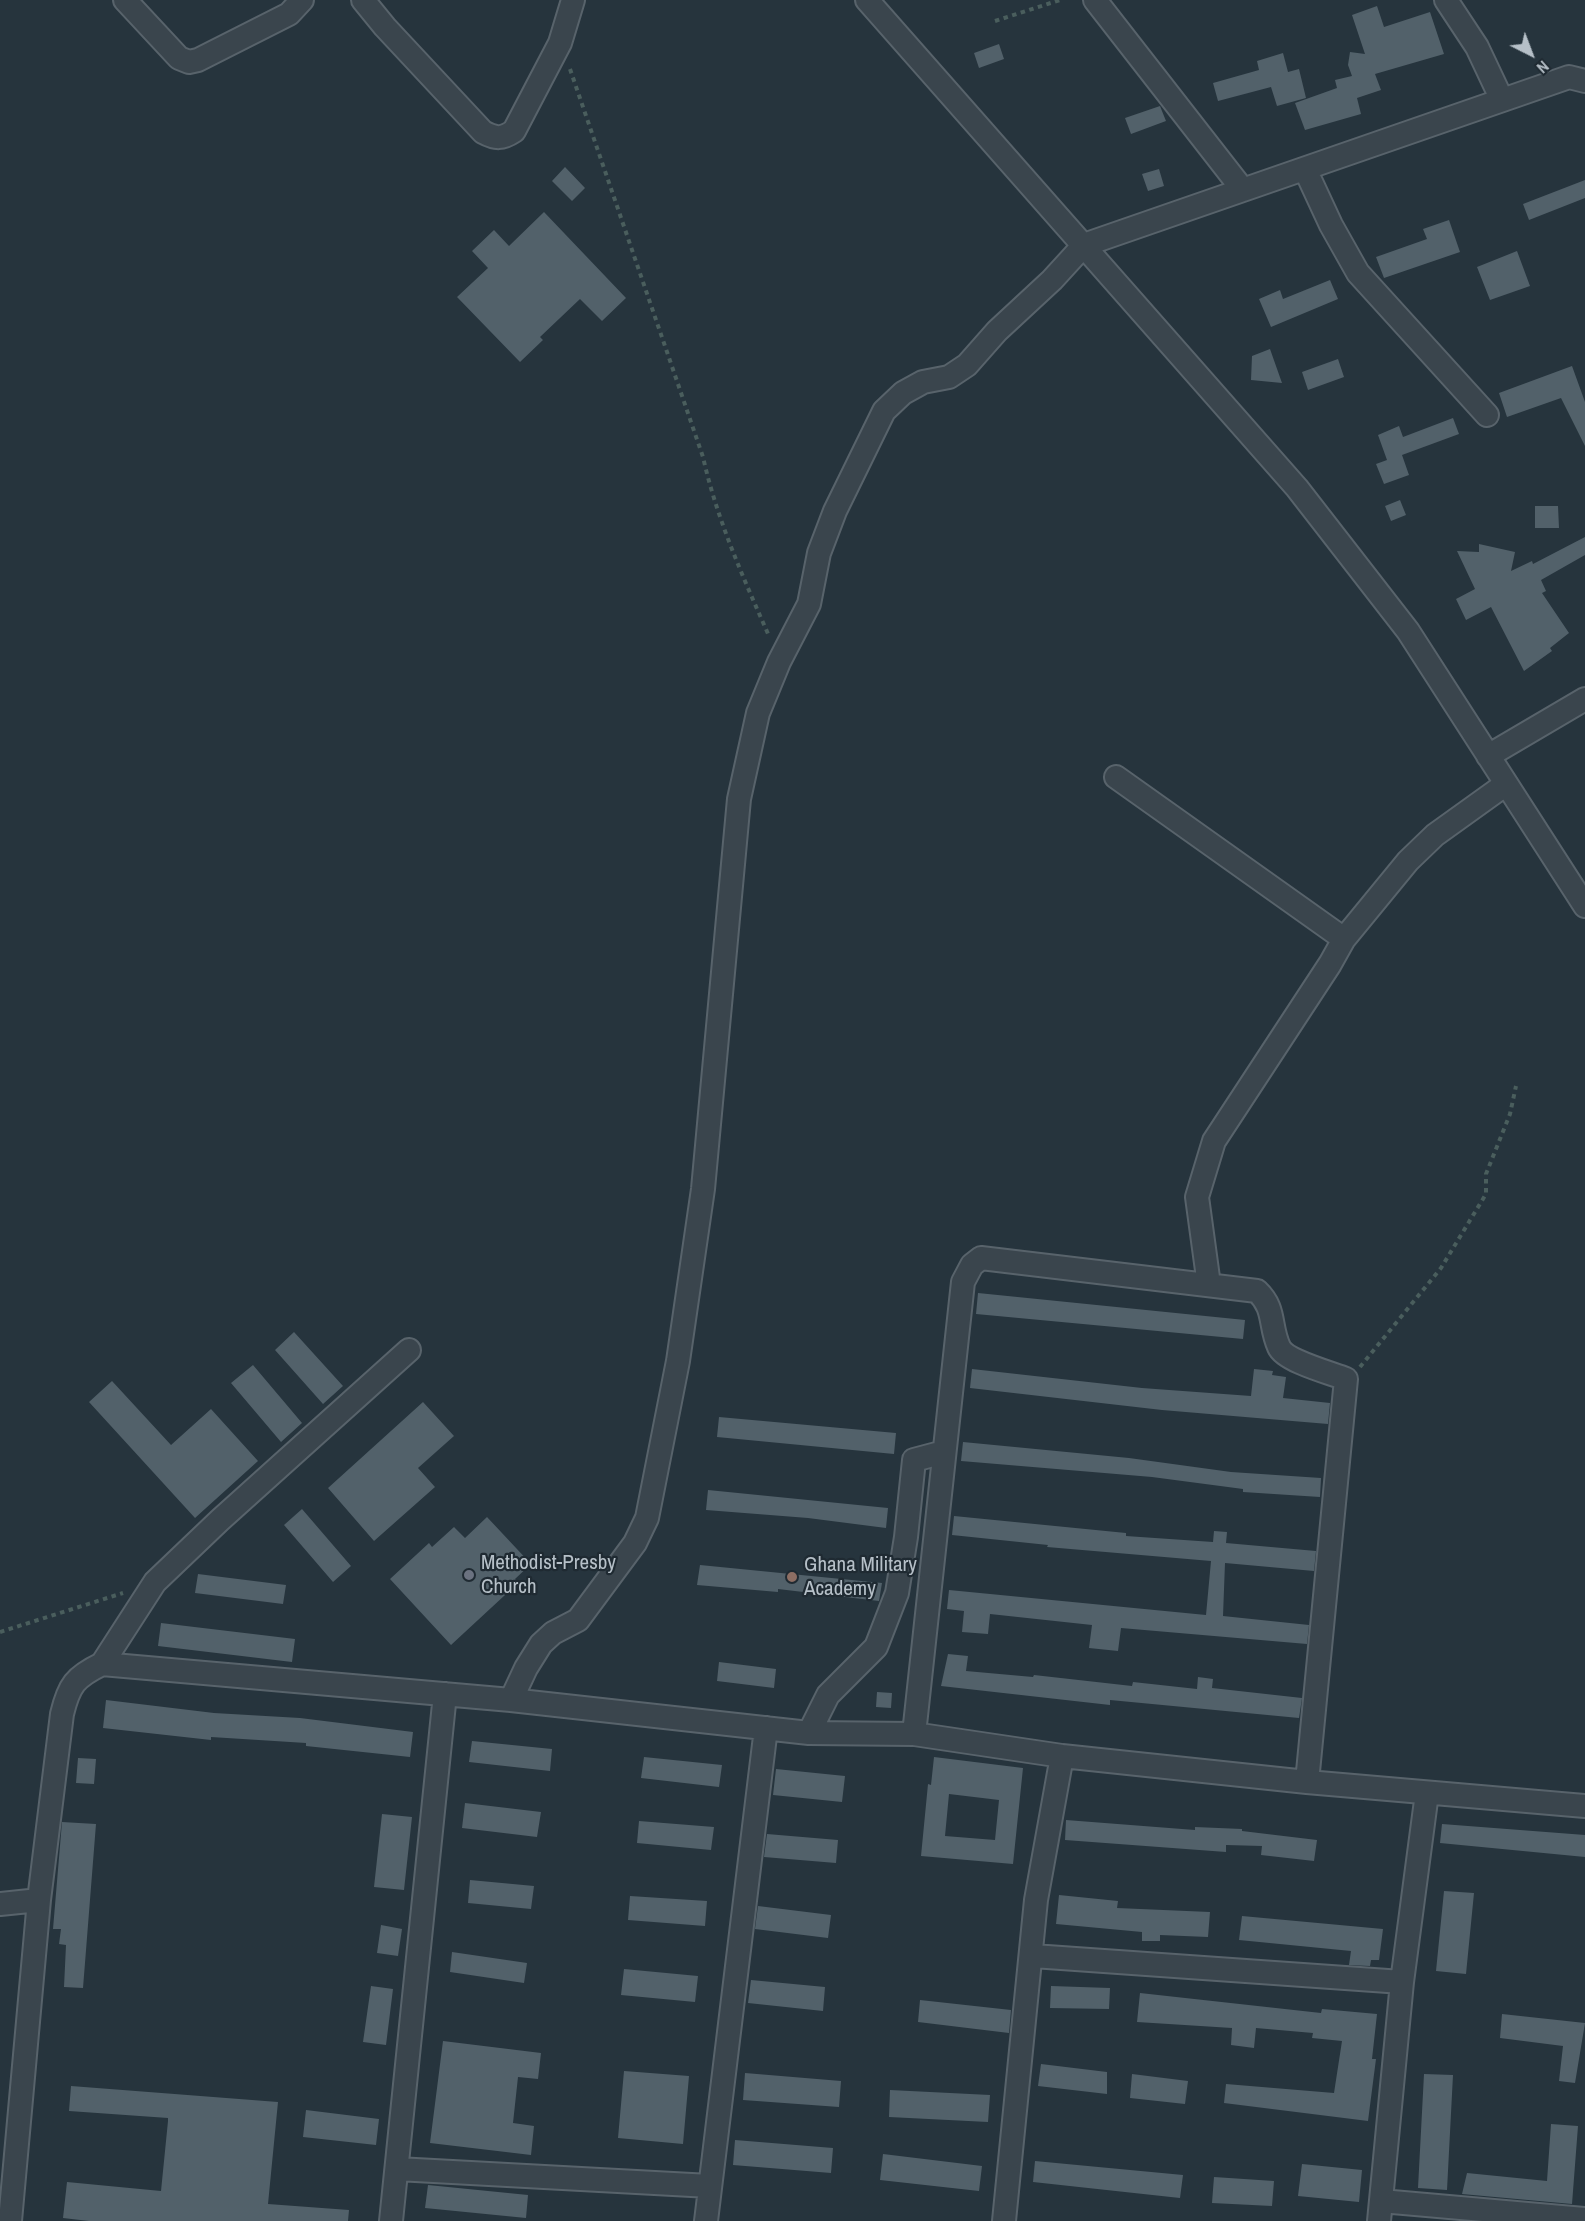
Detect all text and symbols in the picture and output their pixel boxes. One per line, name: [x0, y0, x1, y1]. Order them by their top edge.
north arrow: [1501, 24, 1561, 84]
text: N: [1532, 56, 1554, 79]
place label: Methodist-Presby Church: [481, 1550, 616, 1600]
place label: Ghana Military Academy: [804, 1552, 917, 1602]
marker: Methodist-Presby Church: [462, 1568, 476, 1582]
marker: Ghana Military Academy: [785, 1570, 799, 1584]

